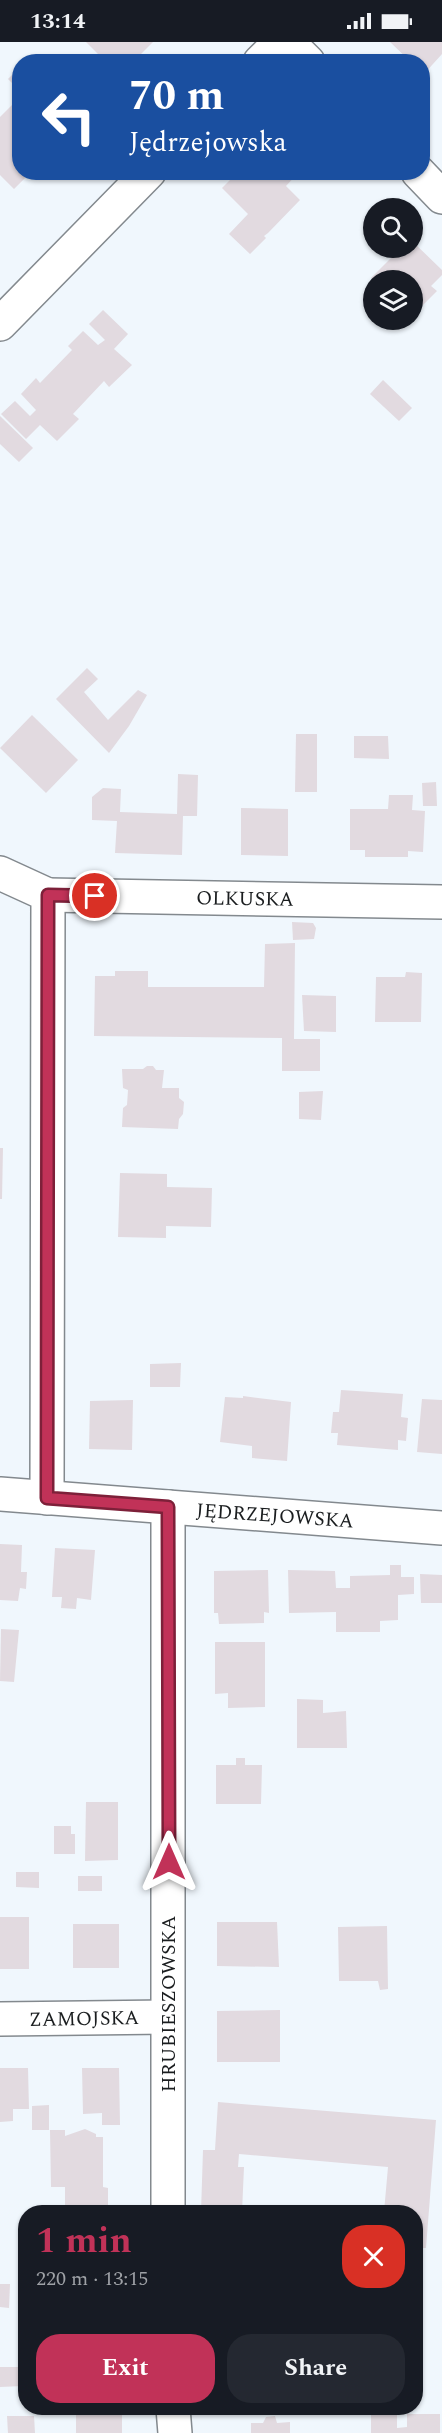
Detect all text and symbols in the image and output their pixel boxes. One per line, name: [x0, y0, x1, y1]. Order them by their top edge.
text: 13:14: [30, 5, 85, 38]
text: 70 m: [129, 65, 224, 128]
icon: left: [30, 78, 108, 156]
text: Jędrzejowska: [129, 122, 287, 164]
map controls: [363, 198, 423, 330]
button: search: [363, 198, 423, 258]
button: layers: [363, 270, 423, 330]
pin: [69, 870, 120, 921]
icon: arrive: [78, 879, 111, 912]
street label: OLKUSKA: [196, 883, 294, 915]
street label: JĘDRZEJOWSKA: [195, 1496, 355, 1536]
position arrow: [137, 1830, 201, 1894]
street label: HRUBIESZOWSKA: [154, 1916, 184, 2092]
street label: ZAMOJSKA: [29, 2003, 139, 2035]
text: 1 min: [36, 2214, 132, 2269]
button: close: [342, 2225, 405, 2288]
text: 220 m · 13:15: [36, 2264, 148, 2294]
button: Exit: [36, 2334, 215, 2403]
button: Share: [227, 2334, 405, 2403]

